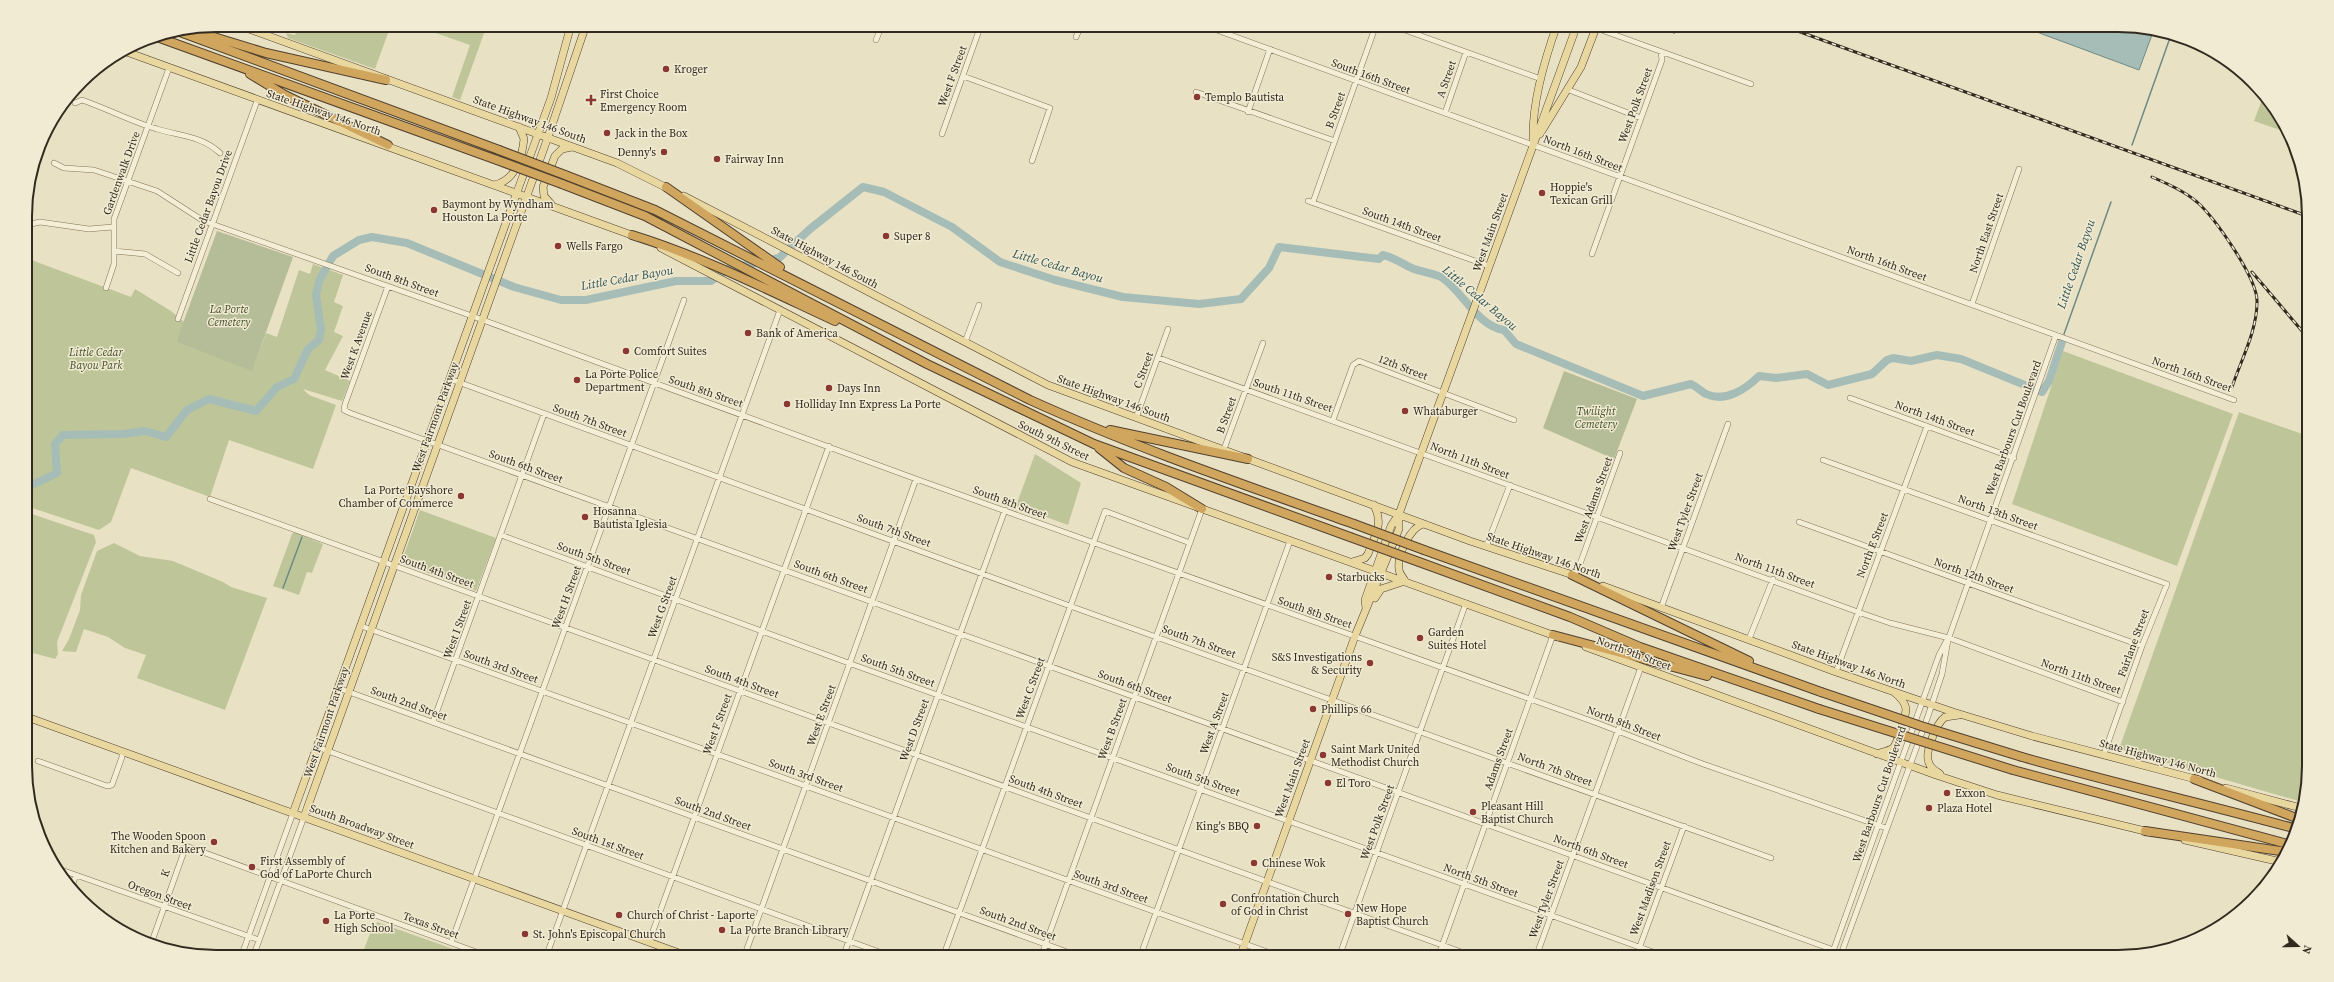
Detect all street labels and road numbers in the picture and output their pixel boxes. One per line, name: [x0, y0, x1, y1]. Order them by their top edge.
street label: West F Street: [935, 43, 971, 109]
street label: South 16th Street: [1329, 55, 1413, 98]
street label: A Street: [1433, 58, 1460, 100]
street label: West Polk Street: [1615, 65, 1656, 145]
street label: State Highway 146 North: [265, 86, 384, 139]
street label: B Street: [1322, 89, 1349, 131]
street label: State Highway 146 South: [471, 92, 589, 147]
street label: Gardenwalk Drive: [99, 129, 144, 217]
street label: North 16th Street: [1541, 131, 1625, 176]
street label: Little Cedar Bayou Drive: [181, 147, 236, 265]
street label: West Main Street: [1469, 190, 1512, 274]
street label: North East Street: [1966, 191, 2007, 275]
street label: South 14th Street: [1360, 203, 1444, 246]
street label: State Highway 146 South: [769, 223, 881, 292]
street label: North 16th Street: [1845, 242, 1929, 285]
street label: South 8th Street: [363, 260, 441, 301]
street label: West K Avenue: [337, 308, 376, 382]
street label: C Street: [1130, 349, 1157, 391]
street label: 12th Street: [1376, 351, 1430, 384]
street label: North 16th Street: [2150, 353, 2234, 396]
street label: West Barbours Cut Boulevard: [1982, 358, 2045, 498]
street label: West Fairmont Parkway: [409, 360, 463, 474]
street label: State Highway 146 South: [1055, 371, 1173, 426]
street label: South 8th Street: [667, 372, 745, 411]
street label: South 11th Street: [1251, 375, 1335, 416]
street label: B Street: [1213, 394, 1240, 436]
street label: North 14th Street: [1893, 397, 1977, 440]
street label: South 7th Street: [551, 400, 629, 441]
street label: South 9th Street: [1016, 417, 1092, 464]
street label: North 11th Street: [1428, 438, 1512, 483]
street label: South 6th Street: [487, 446, 565, 487]
street label: West Adams Street: [1571, 455, 1616, 545]
street label: West Tyler Street: [1664, 471, 1707, 553]
street label: South 8th Street: [971, 482, 1049, 523]
street label: North 13th Street: [1956, 491, 2040, 534]
street label: South 7th Street: [855, 510, 933, 551]
street label: North E Street: [1853, 510, 1892, 580]
street label: State Highway 146 North: [1485, 529, 1604, 582]
street label: South 5th Street: [555, 538, 633, 579]
street label: North 11th Street: [1733, 549, 1817, 592]
street label: South 4th Street: [398, 551, 476, 592]
street label: North 12th Street: [1932, 554, 2016, 597]
street label: South 6th Street: [792, 556, 870, 597]
street label: West H Street: [548, 563, 585, 631]
street label: West G Street: [644, 574, 681, 640]
street label: South 8th Street: [1276, 593, 1354, 632]
street label: West I Street: [440, 597, 475, 661]
street label: Fairlane Street: [2114, 607, 2153, 679]
street label: South 7th Street: [1160, 621, 1238, 662]
street label: North 9th Street: [1594, 633, 1674, 674]
street label: State Highway 146 North: [1790, 637, 1908, 692]
street label: South 3rd Street: [462, 646, 540, 687]
street label: South 5th Street: [859, 650, 937, 691]
street label: West C Street: [1012, 655, 1049, 721]
street label: North 11th Street: [2039, 655, 2123, 698]
street label: South 4th Street: [703, 661, 781, 702]
street label: West Fairmont Parkway: [300, 664, 353, 780]
street label: South 6th Street: [1096, 666, 1174, 707]
street label: West E Street: [803, 682, 840, 748]
street label: South 2nd Street: [369, 683, 449, 724]
street label: West A Street: [1196, 690, 1233, 756]
street label: West F Street: [700, 691, 736, 757]
street label: West B Street: [1094, 696, 1131, 762]
street label: West D Street: [896, 697, 933, 763]
street label: North 8th Street: [1585, 702, 1663, 745]
street label: West Barbours Cut Boulevard: [1849, 723, 1910, 864]
street label: Adams Street: [1480, 726, 1517, 792]
street label: West Main Street: [1271, 736, 1314, 820]
street label: State Highway 146 North: [2098, 736, 2218, 781]
street label: North 7th Street: [1515, 749, 1595, 790]
street label: South 3rd Street: [767, 755, 845, 796]
street label: South 5th Street: [1164, 759, 1242, 800]
street label: South 4th Street: [1007, 771, 1085, 812]
street label: West Polk Street: [1357, 782, 1398, 862]
street label: South 2nd Street: [673, 793, 753, 834]
street label: South Broadway Street: [307, 801, 417, 853]
street label: South 1st Street: [570, 823, 646, 864]
street label: North 6th Street: [1551, 831, 1631, 872]
street label: West Madison Street: [1626, 838, 1675, 938]
street label: West Tyler Street: [1525, 858, 1568, 940]
street label: North 5th Street: [1441, 860, 1521, 901]
street label: South 3rd Street: [1072, 866, 1150, 907]
street label: K: [157, 867, 174, 879]
street label: Oregon Street: [126, 877, 194, 914]
street label: South 2nd Street: [978, 903, 1058, 944]
street label: Texas Street: [401, 908, 461, 943]

